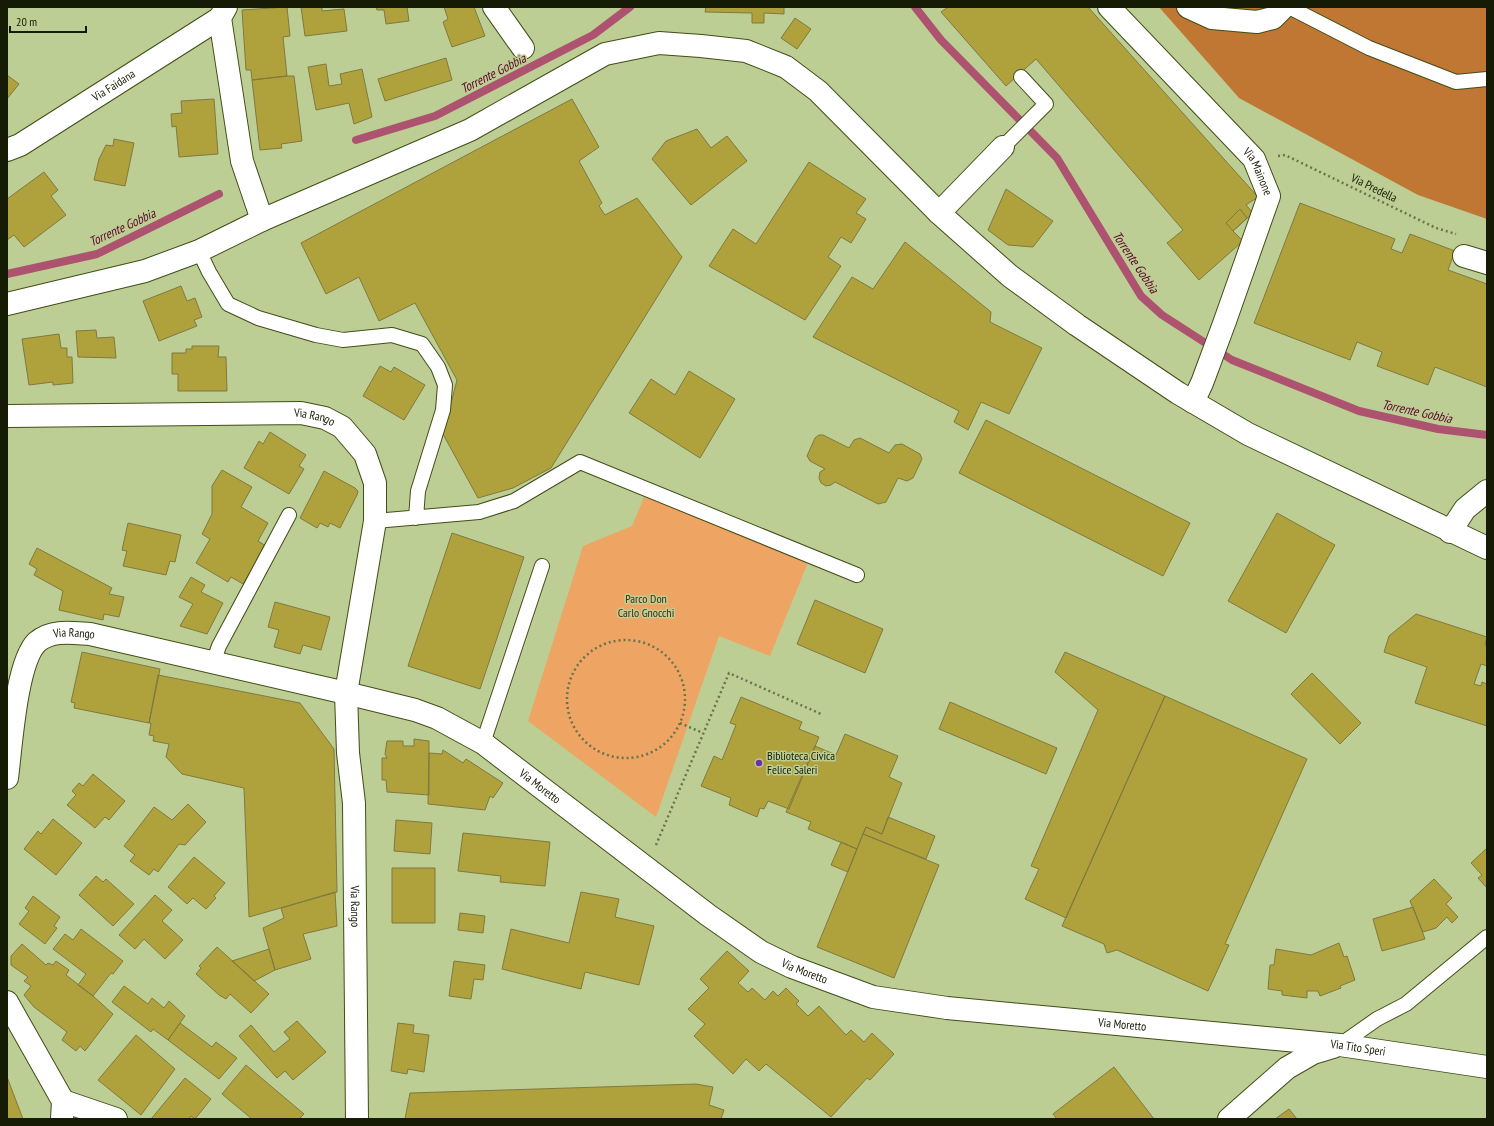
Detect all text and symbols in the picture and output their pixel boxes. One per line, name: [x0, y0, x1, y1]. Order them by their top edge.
scale bar: [10, 8, 86, 34]
text: 20 m: [16, 14, 37, 29]
water label: Torrente Gobbia: [458, 49, 530, 97]
street label: Via Faidana: [88, 66, 138, 105]
street label: Via Mainone: [1239, 144, 1276, 197]
street label: Via Predella: [1348, 170, 1400, 205]
water label: Torrente Gobbia: [86, 204, 159, 250]
water label: Torrente Gobbia: [1109, 228, 1163, 297]
water label: Torrente Gobbia: [1380, 396, 1454, 427]
street label: Via Rango: [293, 405, 338, 429]
park label: Parco Don Carlo Gnocchi: [618, 591, 674, 620]
street label: Via Rango: [51, 625, 97, 642]
place label: Biblioteca Civica Felice Saleri: [767, 748, 835, 777]
marker: Biblioteca Civica Felice Saleri: [754, 758, 764, 768]
street label: Via Moretto: [516, 765, 564, 807]
street label: Via Rango: [348, 884, 363, 927]
street label: Via Moretto: [778, 955, 830, 987]
street label: Via Moretto: [1097, 1014, 1147, 1034]
street label: Via Tito Speri: [1329, 1036, 1387, 1059]

